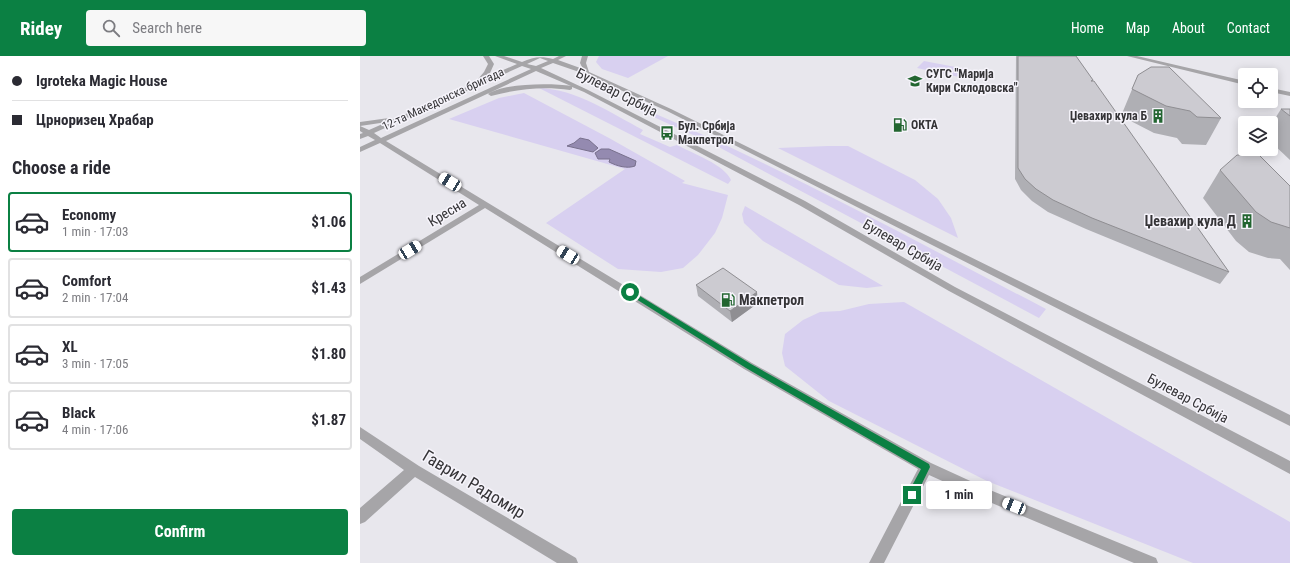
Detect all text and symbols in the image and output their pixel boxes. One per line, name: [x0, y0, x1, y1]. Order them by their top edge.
search box: [86, 10, 366, 46]
text: Ridey: [20, 17, 62, 40]
icon: search: [100, 17, 122, 39]
text: Search here: [132, 19, 202, 37]
text: Home: [1071, 20, 1104, 36]
text: Map: [1126, 20, 1150, 36]
text: About: [1172, 20, 1205, 36]
text: Contact: [1227, 20, 1270, 36]
street label: 12-та Македонска бригада: [380, 64, 506, 133]
street label: Булевар Србија: [574, 65, 660, 119]
place label: СУГС "Марија Кири Склодовска": [926, 67, 1018, 95]
map controls: [1238, 68, 1278, 156]
button: locate: [1238, 68, 1278, 108]
text: Igroteka Magic House: [36, 72, 167, 90]
school or university icon: СУГС "Марија Кири Склодовска": [907, 73, 923, 89]
building icon: Џевахир кула Б: [1150, 108, 1166, 124]
place label: Џевахир кула Б: [1070, 109, 1147, 123]
text: Црноризец Храбар: [36, 111, 154, 129]
button: layers: [1238, 116, 1278, 156]
fuel station icon: ОКТА: [892, 117, 908, 133]
place label: ОКТА: [911, 118, 939, 132]
place label: Бул. Србија Макпетрол: [678, 119, 736, 147]
bus stop icon: Бул. Србија Макпетрол: [659, 125, 675, 141]
text: Choose a ride: [12, 157, 111, 178]
car: [437, 171, 463, 193]
street label: Кресна: [425, 194, 469, 230]
icon: car: [14, 204, 50, 240]
text: Economy: [62, 206, 116, 224]
text: $1.06: [311, 213, 346, 231]
place label: Џевахир кула Д: [1145, 213, 1236, 229]
building icon: Џевахир кула Д: [1239, 213, 1255, 229]
street label: Булевар Србија: [860, 216, 946, 274]
text: 1 min · 17:03: [62, 224, 128, 239]
car: [397, 239, 423, 261]
car: [555, 244, 581, 266]
icon: car: [14, 270, 50, 306]
text: Comfort: [62, 272, 111, 290]
text: $1.43: [311, 279, 346, 297]
route start: [621, 283, 639, 301]
text: 2 min · 17:04: [62, 290, 128, 305]
fuel station icon: Макпетрол: [720, 292, 736, 308]
place label: Макпетрол: [739, 292, 804, 308]
icon: car: [14, 336, 50, 372]
text: XL: [62, 338, 78, 356]
text: $1.80: [311, 345, 346, 363]
text: 3 min · 17:05: [62, 356, 128, 371]
street label: Булевар Србија: [1145, 370, 1231, 426]
icon: car: [14, 402, 50, 438]
text: Black: [62, 404, 95, 422]
text: $1.87: [311, 411, 346, 429]
text: 4 min · 17:06: [62, 422, 128, 437]
street label: Гаврил Радомир: [419, 446, 529, 522]
callout: 1 min: [926, 481, 992, 509]
route end: [903, 486, 921, 504]
text: 1 min: [945, 487, 973, 502]
car: [1001, 496, 1027, 516]
button: Confirm: [12, 509, 348, 555]

